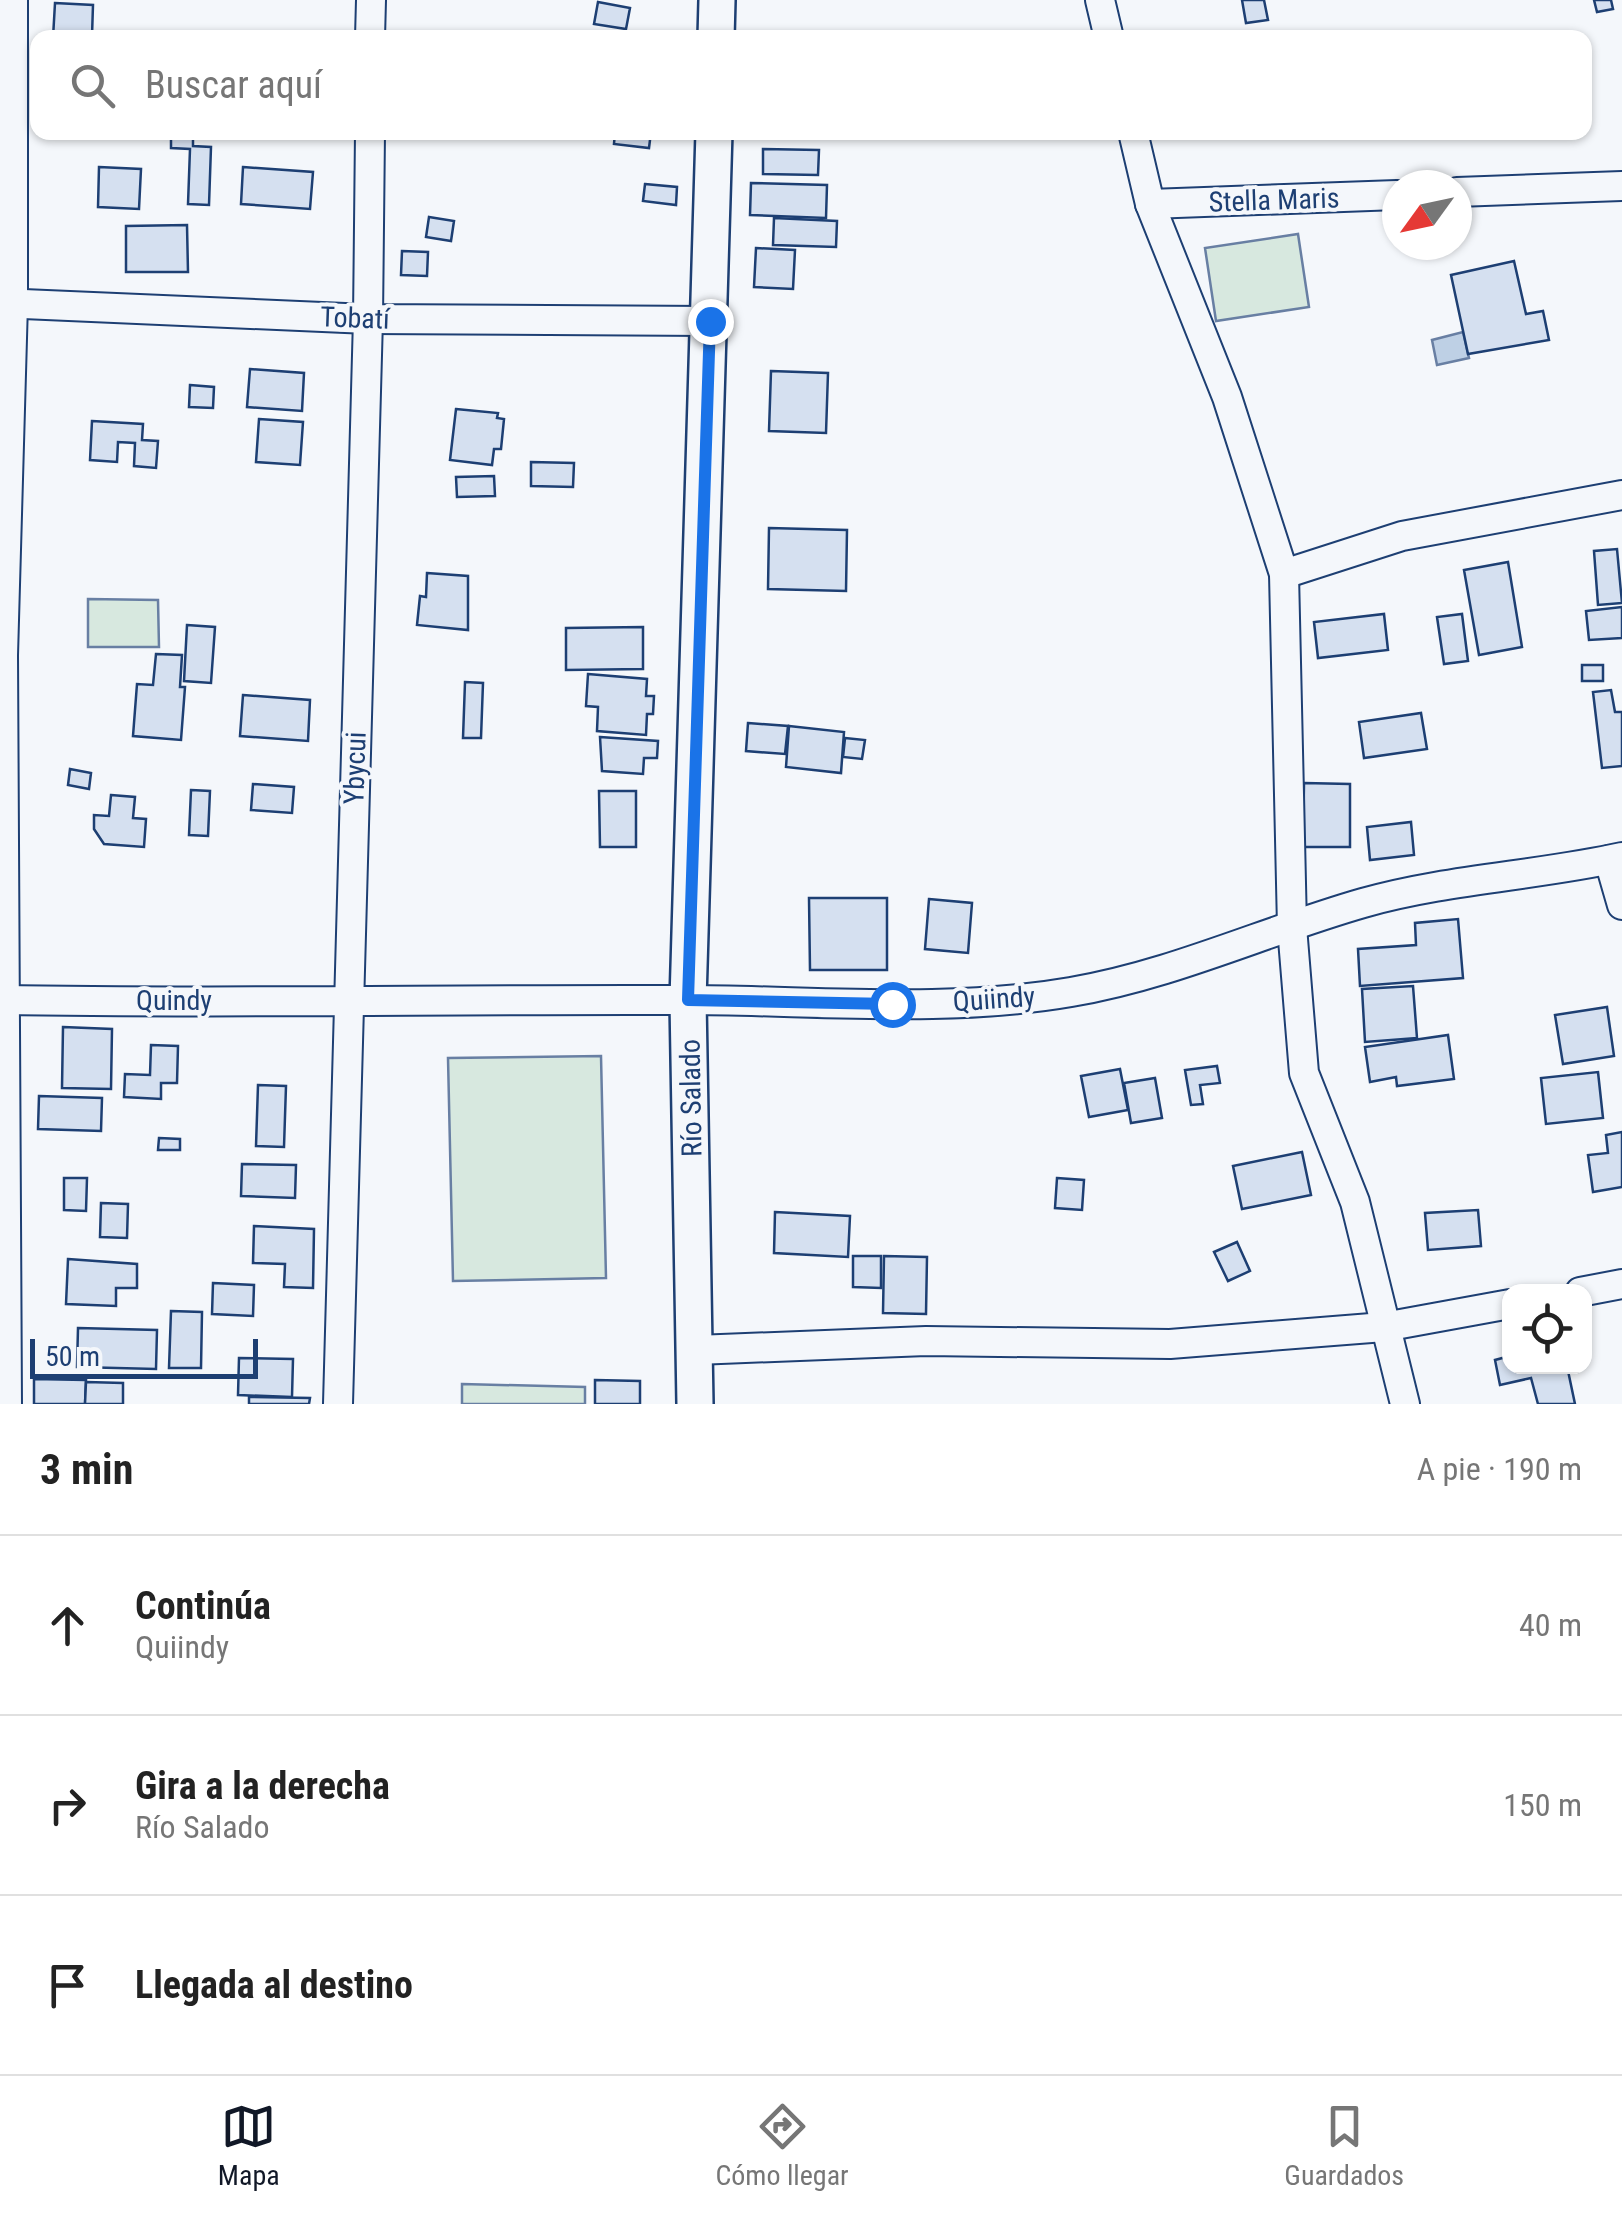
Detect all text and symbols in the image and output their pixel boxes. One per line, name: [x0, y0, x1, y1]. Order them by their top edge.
search box: [30, 30, 1592, 140]
icon: search: [65, 58, 120, 113]
text: Buscar aquí: [145, 63, 322, 107]
north arrow: [1382, 170, 1472, 260]
street label: Stella Maris: [1208, 181, 1340, 219]
route end: [688, 299, 734, 345]
street label: Tobatí: [320, 300, 392, 336]
street label: Ybycui: [337, 731, 373, 805]
street label: Quiindy: [952, 980, 1037, 1018]
route start: [870, 982, 916, 1028]
street label: Quindy: [136, 984, 212, 1017]
street label: Río Salado: [673, 1039, 709, 1157]
map controls: [1502, 1284, 1592, 1374]
button: locate: [1502, 1284, 1592, 1374]
scale bar: [30, 1334, 258, 1378]
text: 50 m: [45, 1340, 100, 1373]
text: 3 min: [40, 1445, 133, 1494]
text: A pie · 190 m: [1417, 1450, 1582, 1488]
text: Continúa: [135, 1584, 271, 1628]
icon: ahead: [40, 1598, 95, 1653]
text: 40 m: [1519, 1606, 1582, 1644]
text: Quiindy: [135, 1628, 229, 1666]
text: Gira a la derecha: [135, 1764, 390, 1808]
icon: right: [40, 1778, 95, 1833]
text: 150 m: [1503, 1786, 1582, 1824]
text: Río Salado: [135, 1808, 269, 1846]
icon: arrive: [40, 1958, 95, 2013]
text: Llegada al destino: [135, 1963, 413, 2007]
tab: Mapa: [218, 2099, 280, 2192]
tab: Cómo llegar: [715, 2099, 849, 2192]
tab: Guardados: [1284, 2099, 1404, 2192]

